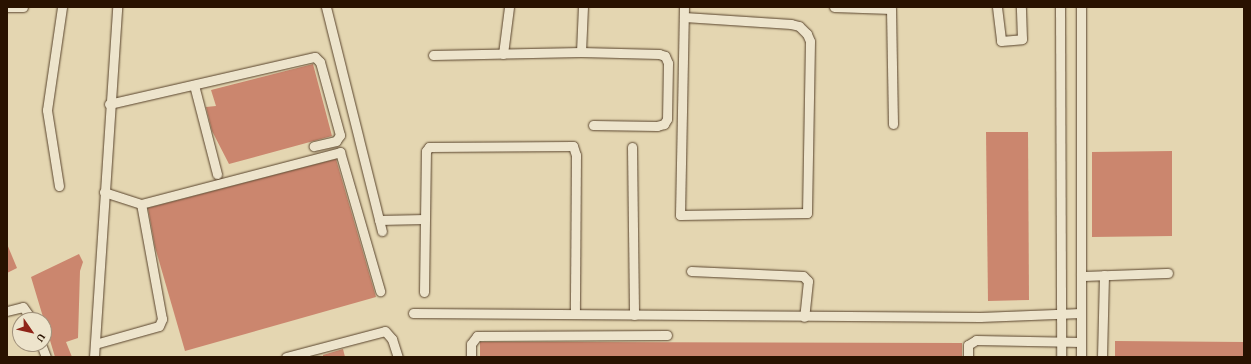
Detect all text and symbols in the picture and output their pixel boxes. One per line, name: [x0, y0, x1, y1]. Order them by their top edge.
north arrow: [12, 312, 52, 352]
text: U: [32, 331, 50, 346]

